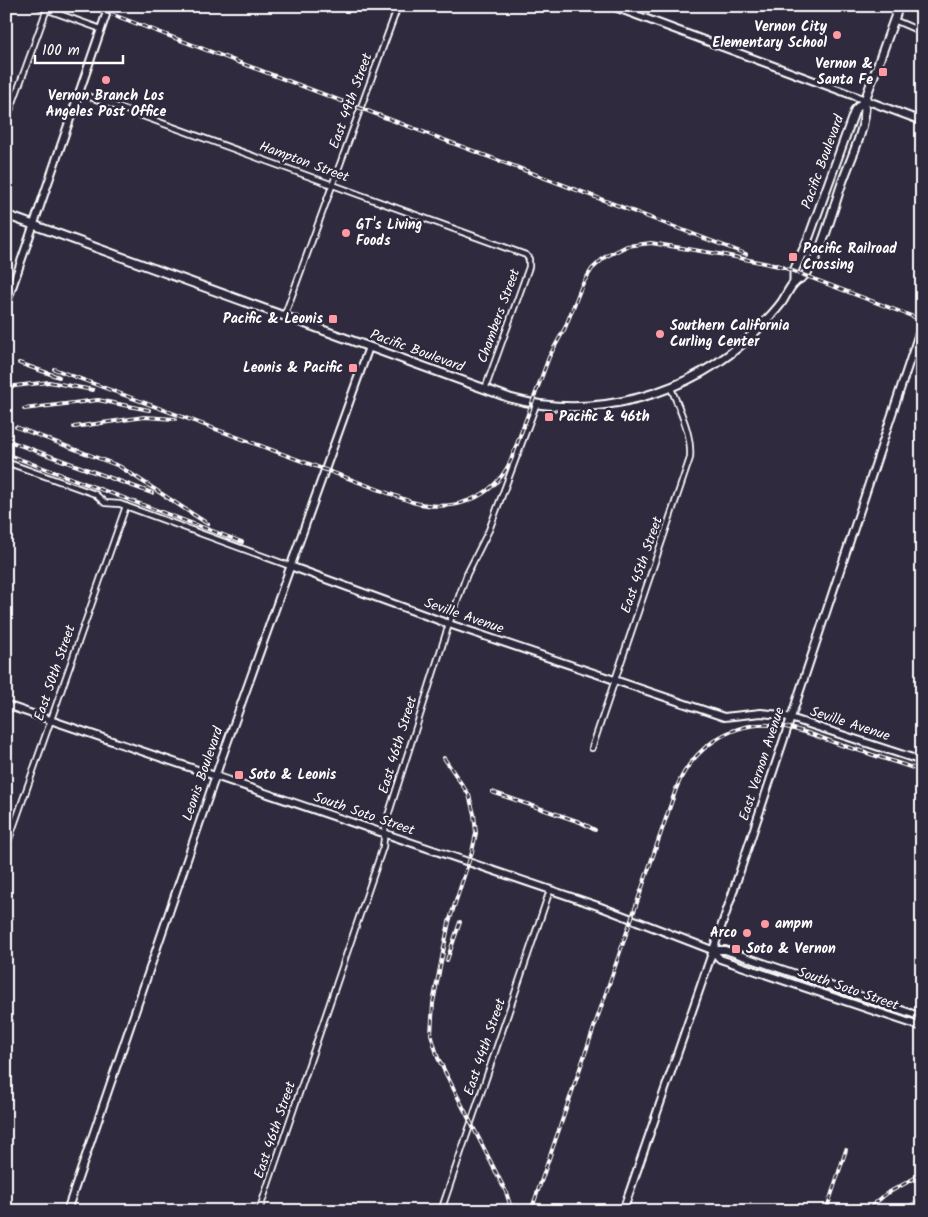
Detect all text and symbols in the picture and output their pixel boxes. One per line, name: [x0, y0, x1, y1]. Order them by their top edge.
place label: Vernon City Elementary School: [713, 16, 828, 54]
marker: Vernon City Elementary School: [831, 29, 843, 41]
scale bar: [35, 32, 122, 64]
text: 100 m: [42, 39, 80, 63]
street label: East 49th Street: [324, 50, 379, 152]
place label: Vernon & Santa Fe: [815, 53, 873, 91]
marker: Vernon & Santa Fe: [877, 66, 889, 78]
marker: Vernon Branch Los Angeles Post Office: [100, 74, 112, 86]
place label: Vernon Branch Los Angeles Post Office: [46, 85, 166, 123]
street label: Pacific Boulevard: [796, 111, 851, 212]
street label: Hampton Street: [256, 136, 353, 189]
place label: GT's Living Foods: [356, 214, 423, 252]
marker: GT's Living Foods: [340, 227, 352, 239]
place label: Pacific Railroad Crossing: [803, 238, 897, 276]
marker: Pacific Railroad Crossing: [787, 251, 799, 263]
street label: Chambers Street: [472, 265, 526, 366]
place label: Pacific & Leonis: [223, 308, 323, 330]
marker: Pacific & Leonis: [327, 313, 339, 325]
place label: Southern California Curling Center: [670, 315, 789, 353]
street label: Pacific Boulevard: [367, 324, 468, 379]
marker: Southern California Curling Center: [654, 328, 666, 340]
place label: Leonis & Pacific: [243, 357, 343, 379]
marker: Leonis & Pacific: [347, 362, 359, 374]
place label: Pacific & 46th: [559, 406, 650, 428]
marker: Pacific & 46th: [543, 411, 555, 423]
street label: East 45th Street: [615, 513, 669, 616]
street label: Seville Avenue: [421, 592, 507, 640]
street label: East 50th Street: [28, 621, 82, 724]
street label: East 46th Street: [373, 693, 423, 797]
street label: Seville Avenue: [807, 701, 894, 747]
street label: East Vernon Avenue: [733, 704, 791, 824]
street label: Leonis Boulevard: [177, 723, 230, 824]
place label: Soto & Leonis: [249, 764, 337, 786]
marker: Soto & Leonis: [233, 769, 245, 781]
street label: South Soto Street: [310, 786, 418, 842]
place label: ampm: [775, 913, 813, 935]
marker: ampm: [759, 918, 771, 930]
place label: Arco: [710, 922, 738, 944]
marker: Arco: [741, 927, 753, 939]
place label: Soto & Vernon: [746, 938, 836, 960]
marker: Soto & Vernon: [730, 943, 742, 955]
street label: South Soto Street: [794, 961, 902, 1017]
street label: East 44th Street: [458, 995, 512, 1098]
street label: East 46th Street: [248, 1078, 302, 1181]

